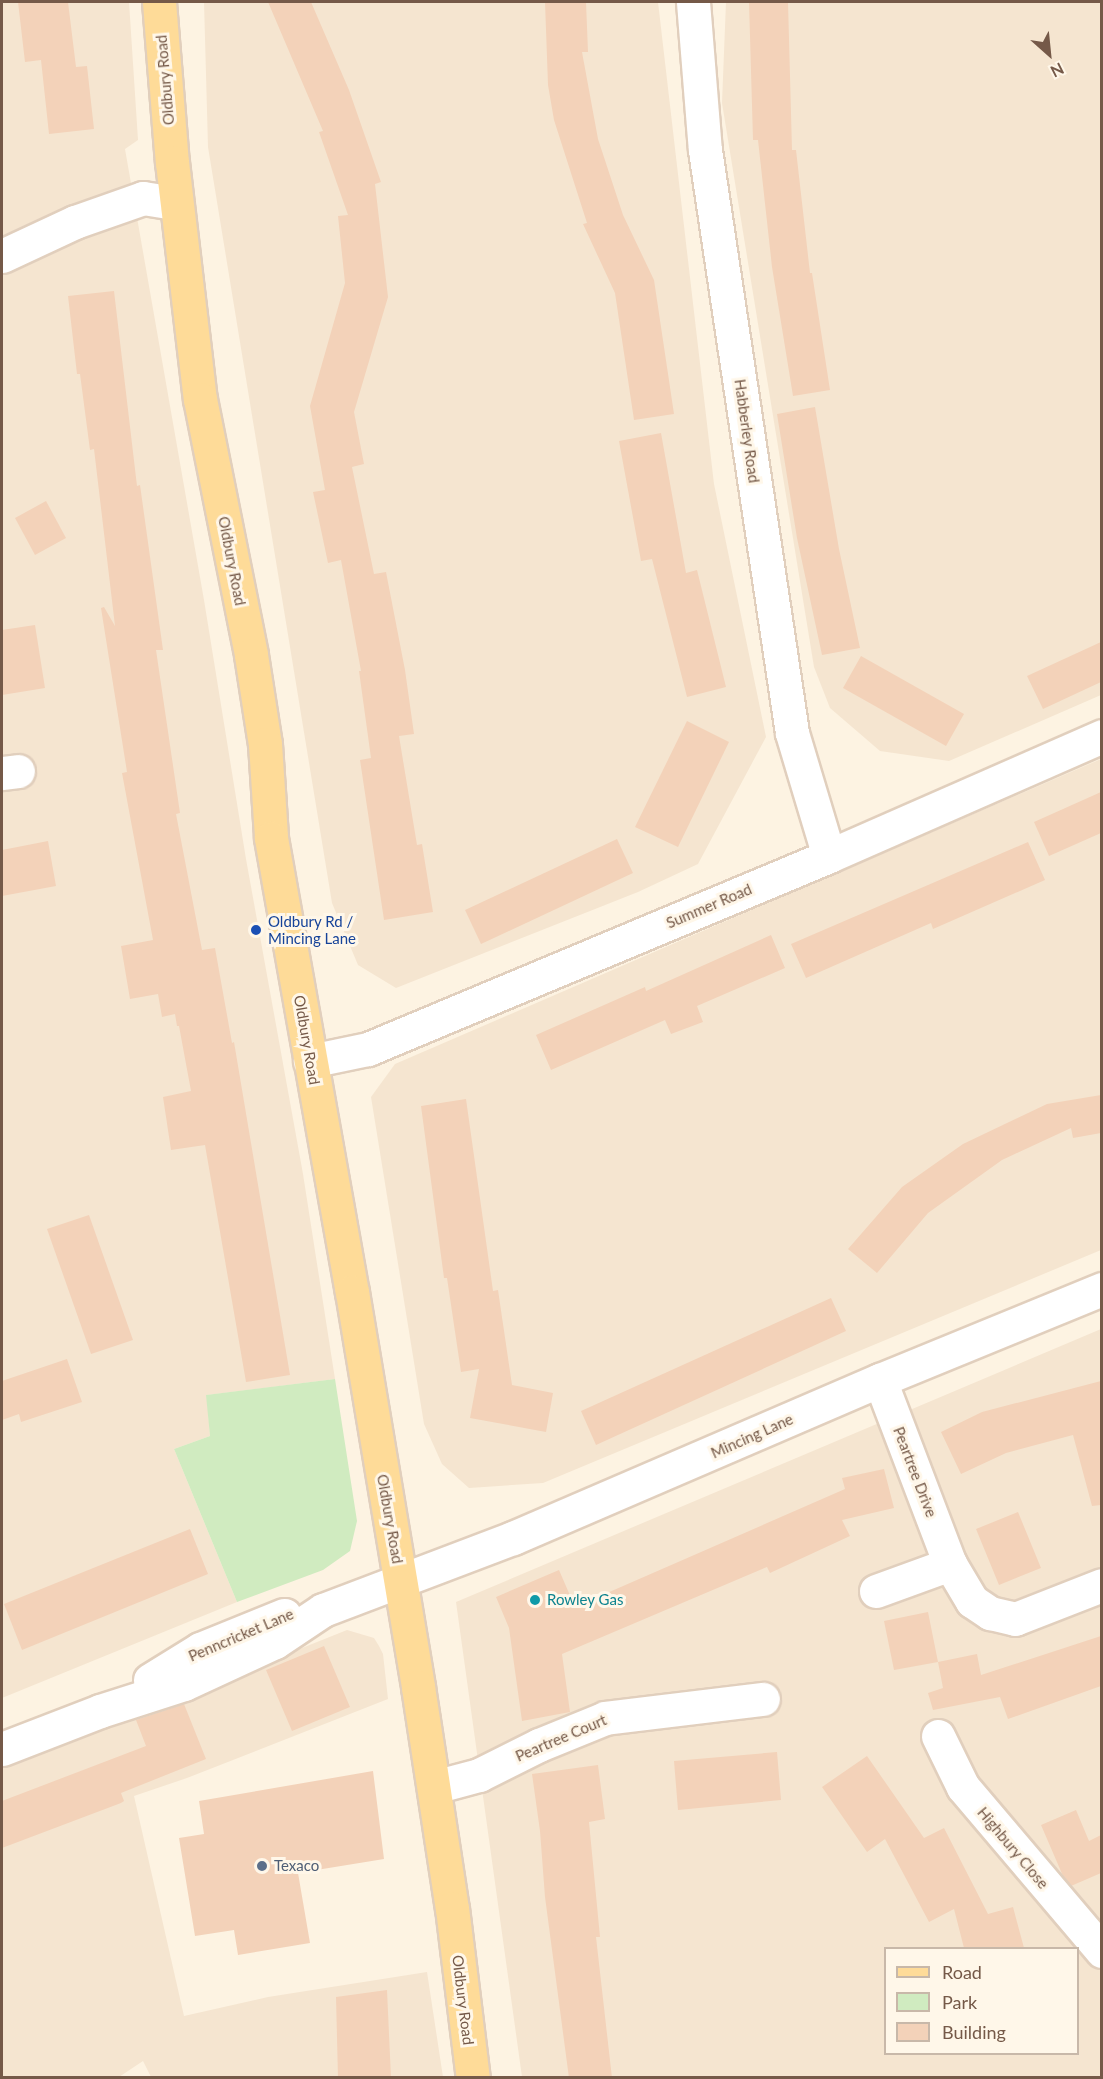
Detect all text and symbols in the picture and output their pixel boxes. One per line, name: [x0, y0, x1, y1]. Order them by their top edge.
north arrow: [1019, 24, 1079, 84]
street label: Oldbury Road: [152, 34, 178, 126]
text: N: [1048, 59, 1067, 82]
street label: Habberley Road: [731, 378, 763, 484]
street label: Oldbury Road: [214, 515, 250, 607]
street label: Summer Road: [663, 880, 755, 932]
place label: Oldbury Rd / Mincing Lane: [268, 912, 356, 947]
marker: Oldbury Rd / Mincing Lane: [249, 923, 263, 937]
street label: Oldbury Road: [290, 994, 324, 1086]
street label: Mincing Lane: [708, 1410, 796, 1462]
street label: Peartree Drive: [890, 1424, 940, 1520]
street label: Oldbury Road: [373, 1473, 407, 1565]
place label: Rowley Gas: [547, 1591, 624, 1609]
marker: Rowley Gas: [528, 1593, 542, 1607]
street label: Penncricket Lane: [186, 1605, 296, 1665]
street label: Peartree Court: [513, 1711, 609, 1765]
street label: Highbury Close: [974, 1803, 1052, 1893]
place label: Texaco: [274, 1857, 319, 1875]
marker: Texaco: [255, 1859, 269, 1873]
legend: [884, 1947, 1079, 2055]
street label: Oldbury Road: [449, 1954, 477, 2046]
text: Road: [942, 1961, 982, 1983]
text: Park: [942, 1991, 977, 2013]
text: Building: [942, 2021, 1006, 2043]

